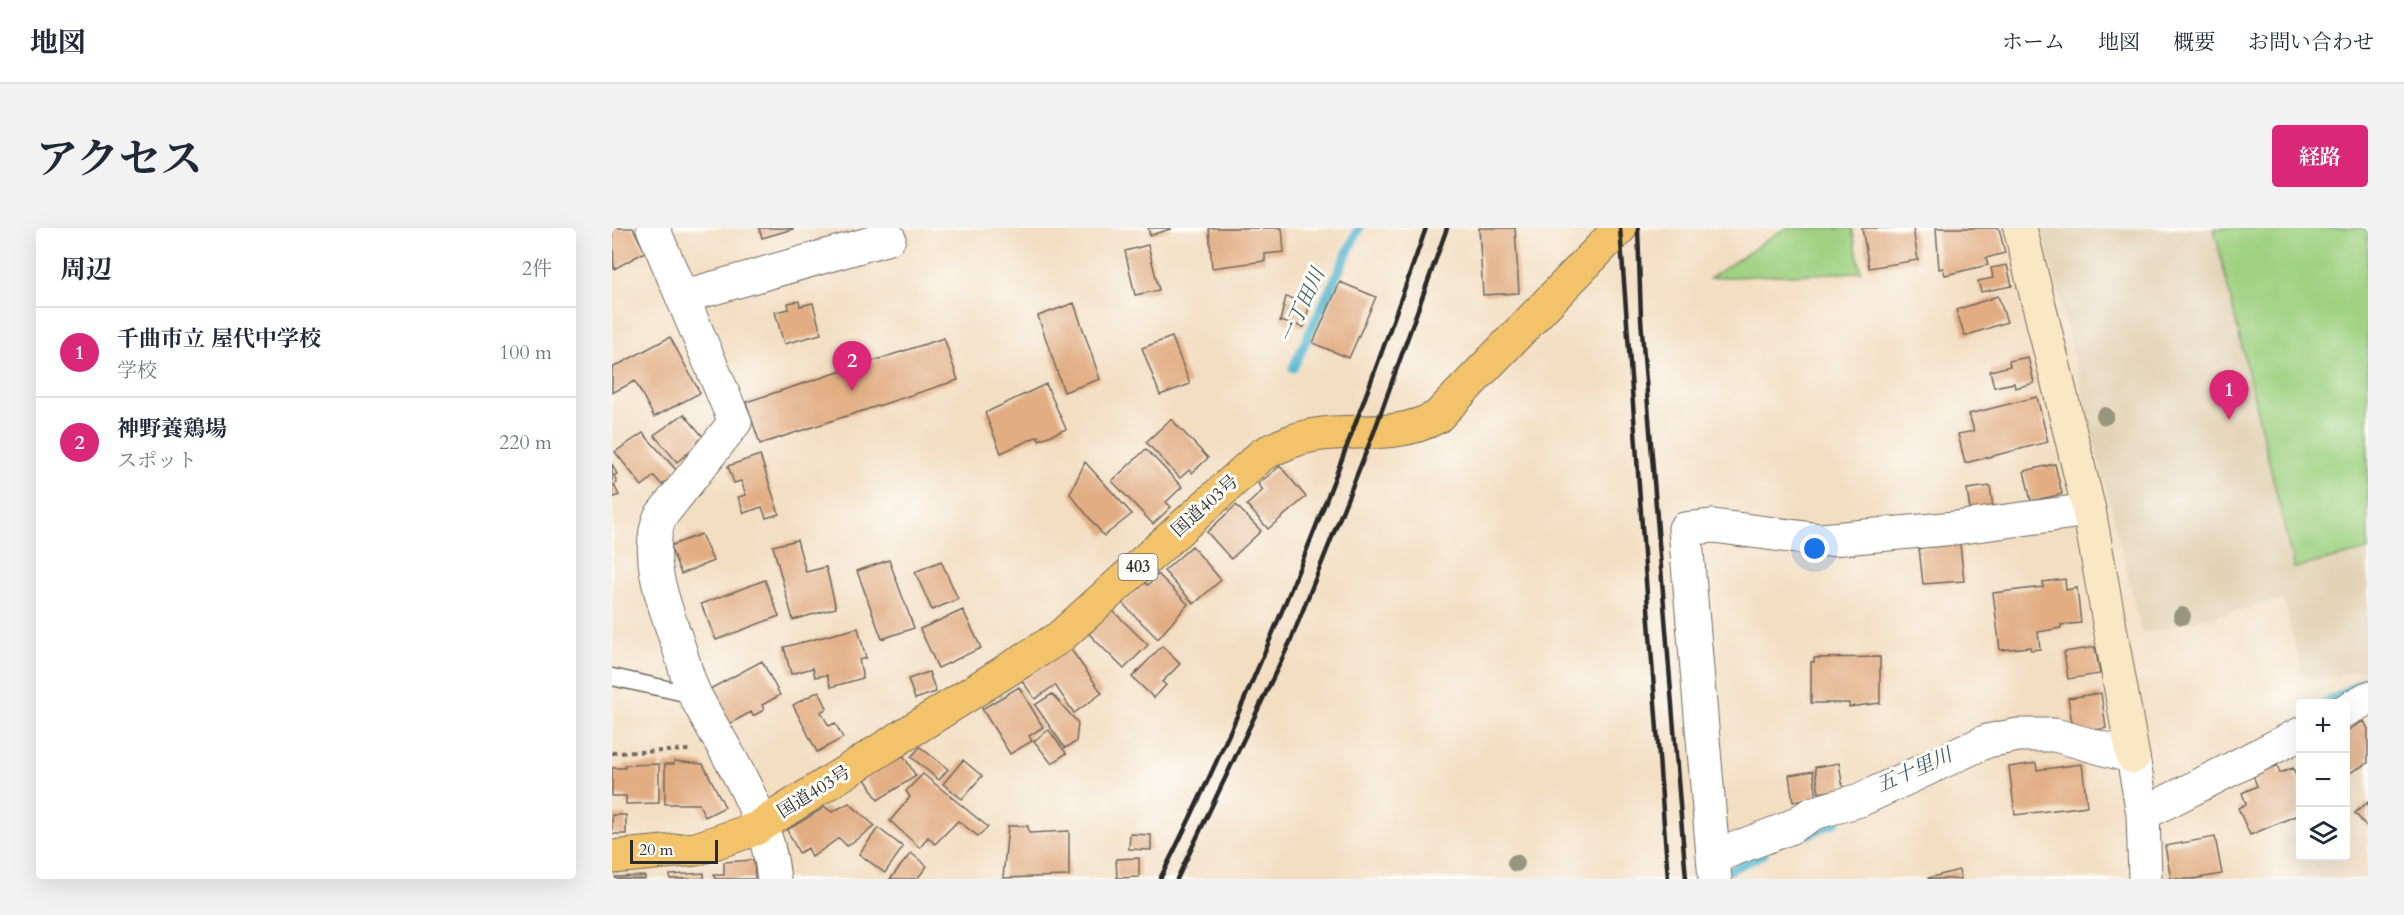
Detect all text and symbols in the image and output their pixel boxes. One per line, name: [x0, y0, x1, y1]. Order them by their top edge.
text: 地図: [30, 24, 86, 62]
text: ホーム: [2002, 28, 2065, 57]
text: 地図: [2098, 28, 2140, 57]
text: 概要: [2173, 28, 2215, 57]
text: お問い合わせ: [2248, 28, 2374, 57]
button: 経路: [2272, 125, 2368, 187]
text: アクセス: [36, 131, 203, 188]
text: 周辺: [60, 252, 112, 287]
text: 2件: [522, 255, 552, 282]
water label: 一丁田川: [1273, 262, 1332, 348]
text: 千曲市立 屋代中学校: [117, 324, 321, 354]
text: 1: [74, 339, 85, 366]
text: 100 m: [499, 339, 552, 366]
pin: 2: [832, 342, 872, 391]
text: 学校: [117, 357, 157, 384]
pin: 1: [2210, 370, 2248, 420]
text: 神野養鶏場: [117, 414, 227, 444]
text: 2: [74, 429, 85, 456]
text: 220 m: [499, 429, 552, 456]
text: スポット: [117, 447, 197, 474]
street label: 国道403号: [1166, 469, 1244, 543]
your location: [1800, 534, 1829, 563]
road number: 403: [1118, 554, 1158, 580]
map controls: [2296, 699, 2350, 861]
button: +: [2296, 699, 2350, 753]
water label: 五十里川: [1872, 741, 1958, 799]
button: −: [2296, 753, 2350, 807]
street label: 国道403号: [773, 760, 855, 824]
button: layers: [2296, 807, 2350, 861]
scale bar: [630, 837, 718, 864]
text: 20 m: [639, 839, 673, 861]

